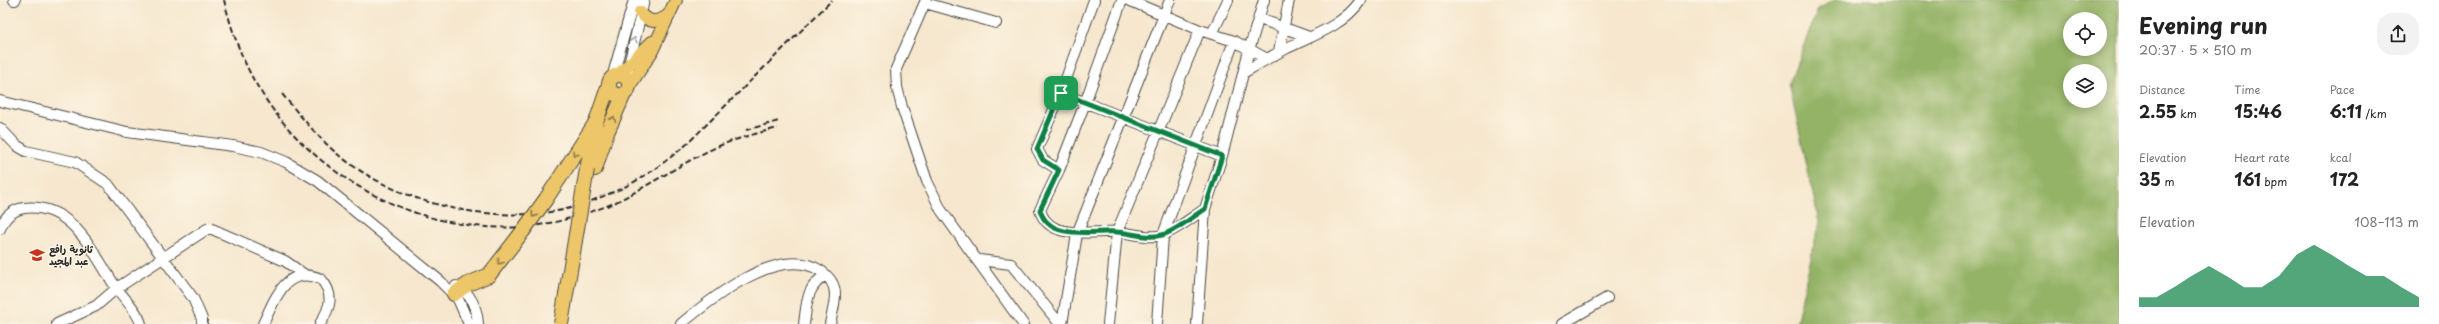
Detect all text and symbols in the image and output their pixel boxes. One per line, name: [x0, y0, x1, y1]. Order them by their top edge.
text: Evening run: [2139, 8, 2268, 41]
map controls: [2063, 12, 2107, 108]
button: locate: [2063, 12, 2107, 56]
button: share: [2377, 13, 2419, 55]
one-way arrow: [629, 37, 637, 43]
text: 20:37 · 5 × 510 m: [2139, 40, 2252, 59]
button: layers: [2063, 64, 2107, 108]
pin: [1044, 76, 1078, 110]
text: Distance: [2139, 81, 2185, 98]
text: Time: [2234, 81, 2260, 98]
text: Pace: [2330, 81, 2354, 98]
icon: arrive: [1050, 82, 1072, 104]
text: 2.55: [2139, 98, 2177, 124]
text: 15:46: [2234, 98, 2282, 124]
text: 6:11: [2330, 98, 2362, 124]
text: km: [2177, 105, 2197, 122]
text: /km: [2362, 105, 2387, 122]
one-way arrow: [608, 115, 616, 122]
text: Elevation: [2139, 149, 2186, 166]
text: Heart rate: [2234, 149, 2290, 166]
text: kcal: [2330, 149, 2352, 166]
one-way arrow: [572, 150, 579, 157]
text: 35: [2139, 166, 2161, 192]
text: 161: [2234, 166, 2261, 192]
text: 172: [2330, 166, 2359, 192]
text: m: [2161, 173, 2175, 190]
text: bpm: [2261, 173, 2287, 190]
one-way arrow: [531, 211, 539, 218]
text: Elevation: [2139, 212, 2195, 231]
text: 108–113 m: [2354, 212, 2419, 231]
place label: ثانوية رافع عبد المجيد: [49, 241, 94, 268]
school or university icon: ثانوية رافع عبد المجيد: [28, 246, 46, 264]
one-way arrow: [498, 258, 505, 265]

